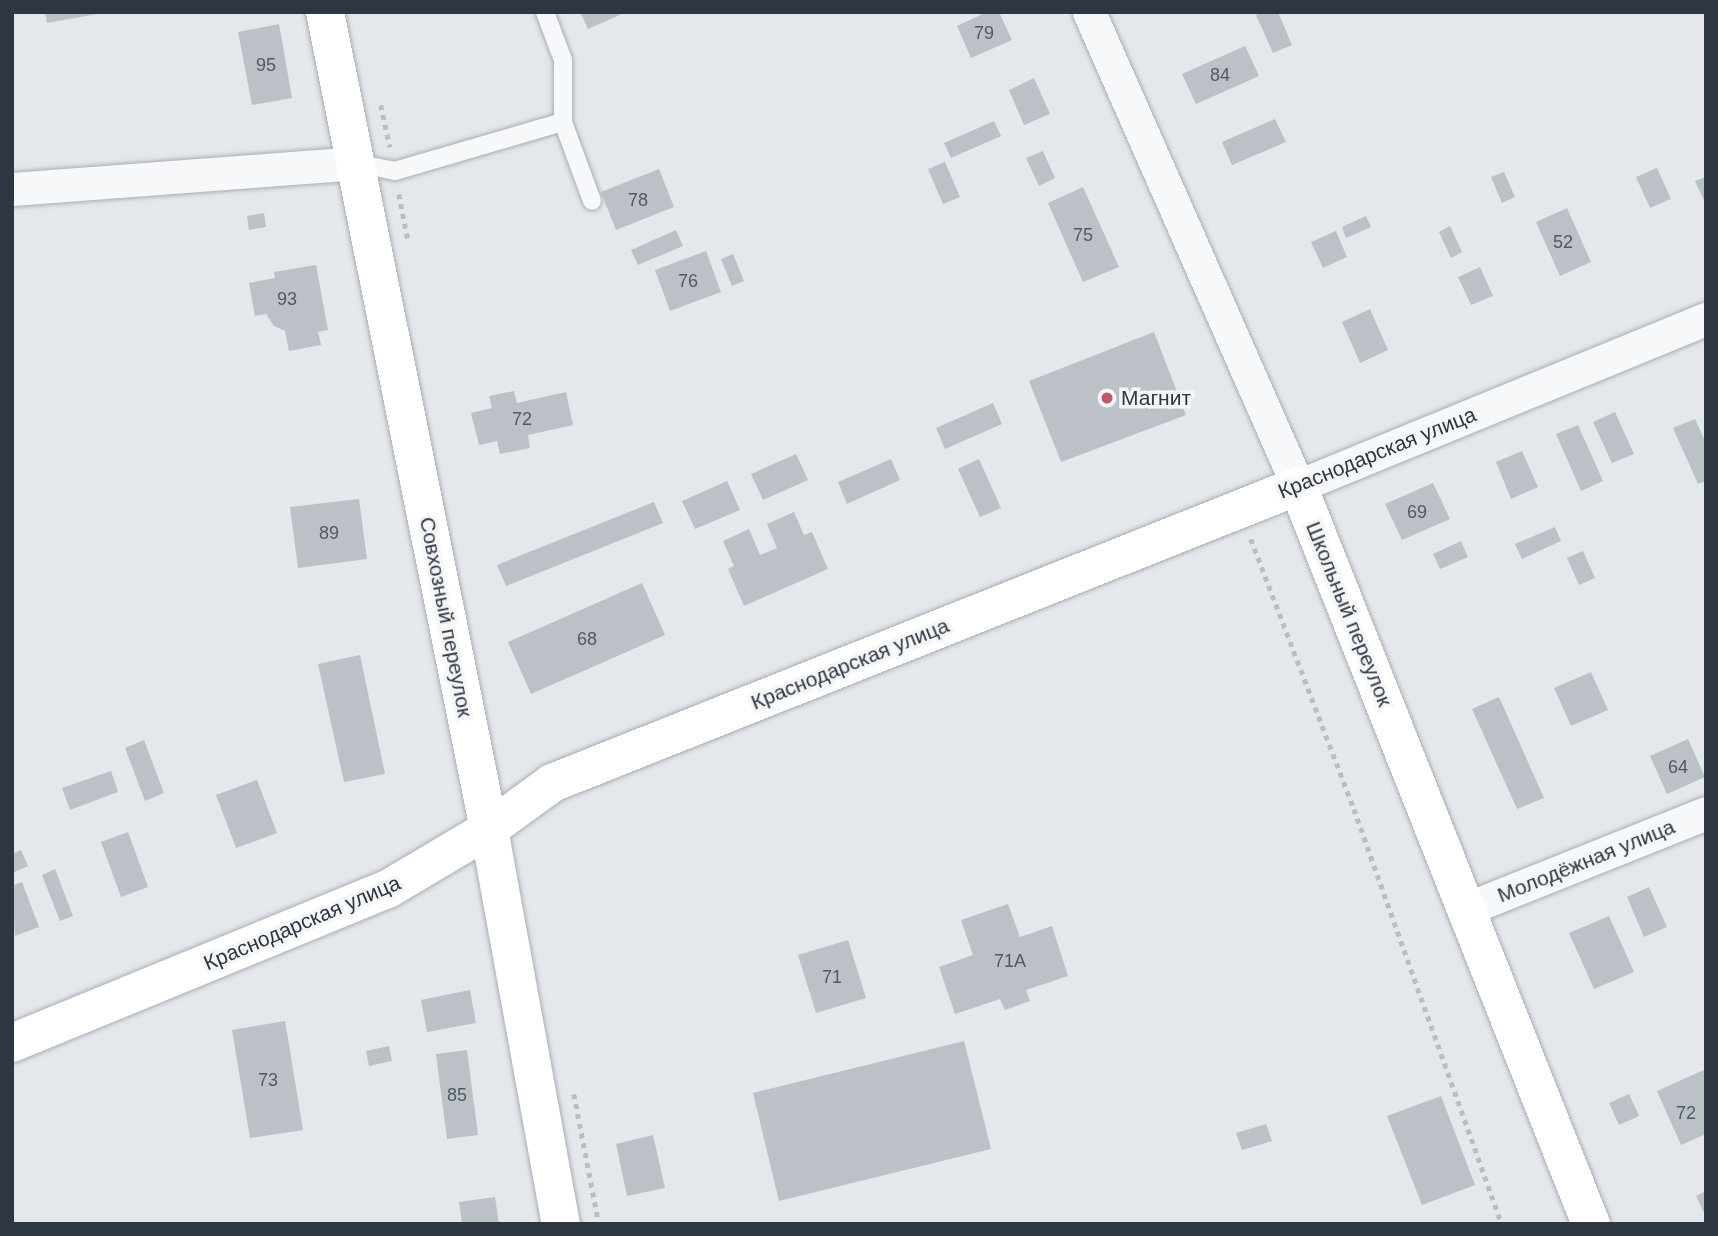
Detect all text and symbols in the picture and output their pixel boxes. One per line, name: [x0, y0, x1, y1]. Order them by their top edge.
house number: 79: [974, 22, 994, 44]
house number: 95: [256, 54, 276, 76]
house number: 84: [1210, 64, 1230, 86]
house number: 78: [628, 189, 648, 211]
house number: 75: [1073, 224, 1093, 246]
house number: 52: [1553, 231, 1573, 253]
house number: 76: [678, 270, 698, 292]
house number: 93: [277, 288, 297, 310]
place label: Магнит: [1121, 385, 1191, 411]
marker: Магнит: [1099, 390, 1115, 406]
street label: Краснодарская улица: [1274, 402, 1480, 504]
house number: 72: [512, 408, 532, 430]
house number: 69: [1407, 501, 1427, 523]
street label: Совхозный переулок: [414, 515, 478, 719]
street label: Школьный переулок: [1300, 518, 1398, 710]
house number: 89: [319, 522, 339, 544]
street label: Краснодарская улица: [747, 613, 953, 715]
house number: 68: [577, 628, 597, 650]
house number: 64: [1668, 756, 1688, 778]
street label: Молодёжная улица: [1494, 814, 1678, 908]
street label: Краснодарская улица: [200, 870, 404, 976]
house number: 71А: [994, 950, 1026, 972]
house number: 71: [822, 966, 842, 988]
house number: 73: [258, 1069, 278, 1091]
house number: 85: [447, 1084, 467, 1106]
house number: 72: [1676, 1102, 1696, 1124]

